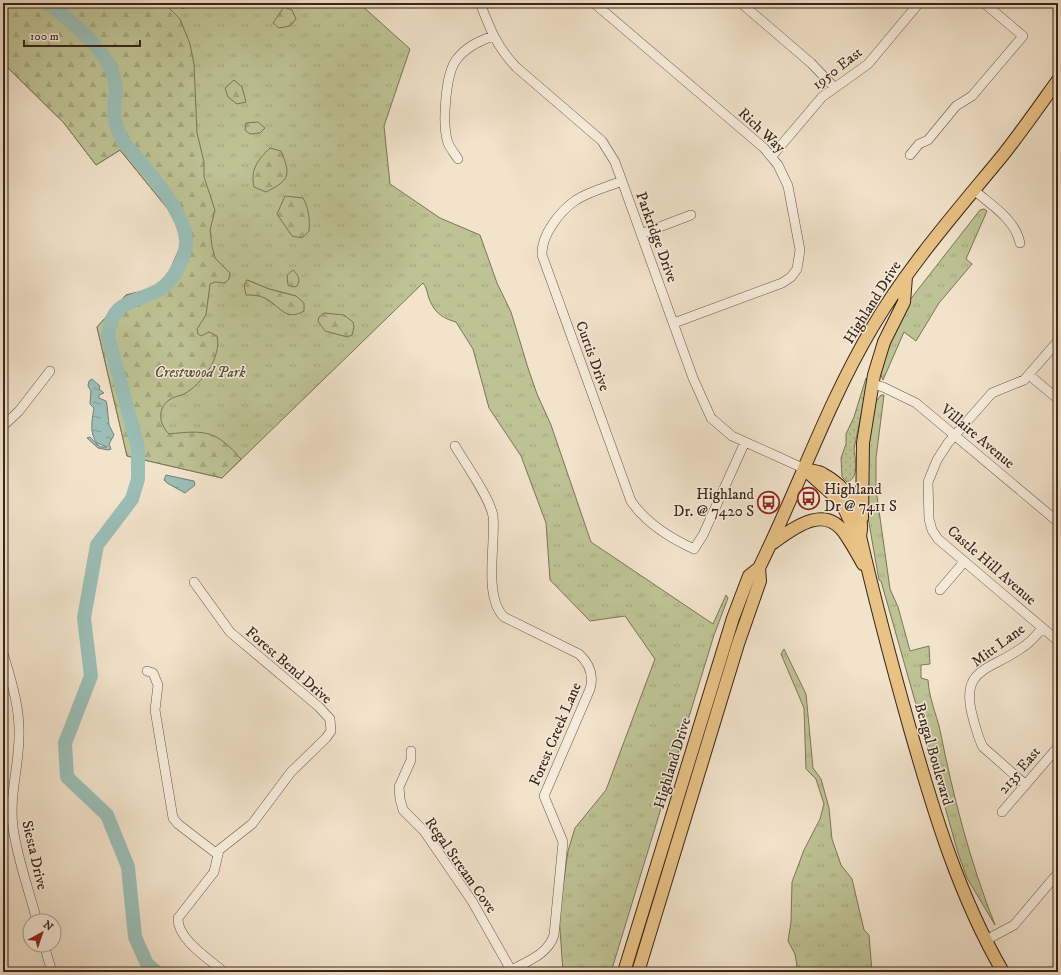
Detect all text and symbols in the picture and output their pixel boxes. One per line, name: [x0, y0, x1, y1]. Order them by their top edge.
scale bar: [24, 22, 140, 48]
text: 100 m: [30, 29, 59, 44]
street label: 1950 East: [808, 43, 866, 94]
street label: Rich Way: [734, 104, 790, 158]
street label: Parkridge Drive: [631, 189, 682, 285]
street label: Highland Drive: [839, 257, 905, 347]
street label: Curtis Drive: [571, 319, 614, 394]
park label: Crestwood Park: [155, 363, 246, 382]
street label: Villaire Avenue: [936, 399, 1019, 473]
place label: Highland Dr @ 7411 S: [824, 480, 897, 516]
place label: Highland Dr. @ 7420 S: [673, 485, 755, 521]
bus stop icon: Highland Dr @ 7411 S: [795, 485, 821, 511]
bus stop icon: Highland Dr. @ 7420 S: [756, 490, 782, 516]
street label: Castle Hill Avenue: [943, 521, 1040, 609]
street label: Mitt Lane: [968, 620, 1029, 671]
street label: Forest Bend Drive: [242, 623, 336, 708]
street label: Forest Creek Lane: [525, 680, 586, 789]
street label: Bengal Boulevard: [910, 701, 957, 808]
street label: Highland Drive: [650, 715, 695, 811]
street label: 2135 East: [994, 743, 1045, 798]
street label: Regal Stream Cove: [420, 814, 501, 917]
street label: Siesta Drive: [17, 819, 52, 892]
north arrow: [22, 913, 62, 953]
text: N: [40, 918, 56, 934]

